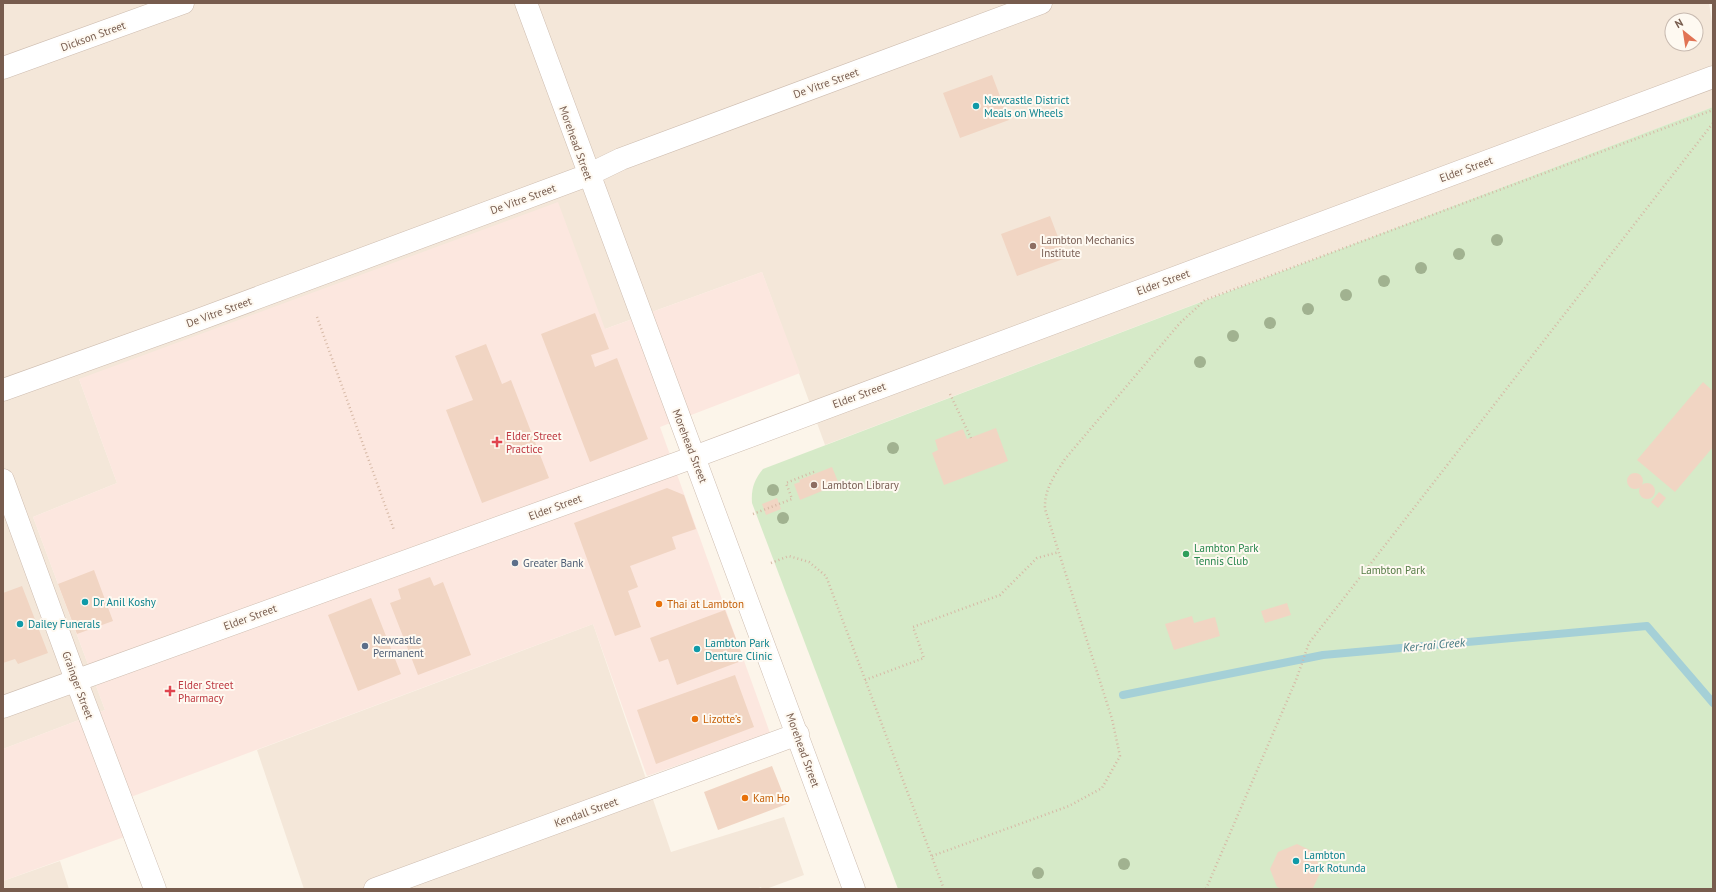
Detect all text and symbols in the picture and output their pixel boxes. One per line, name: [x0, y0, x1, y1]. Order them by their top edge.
north arrow: [1664, 12, 1704, 52]
text: N: [1672, 15, 1686, 31]
street label: Dickson Street: [59, 18, 128, 54]
street label: De Vitre Street: [791, 65, 861, 101]
place label: Newcastle District Meals on Wheels: [984, 93, 1069, 120]
marker: Newcastle District Meals on Wheels: [971, 101, 981, 111]
street label: Morehead Street: [556, 104, 596, 182]
street label: Elder Street: [1438, 153, 1495, 185]
street label: De Vitre Street: [488, 181, 558, 217]
place label: Lambton Mechanics Institute: [1041, 233, 1135, 260]
marker: Lambton Mechanics Institute: [1028, 241, 1038, 251]
street label: Elder Street: [1135, 266, 1192, 298]
street label: De Vitre Street: [184, 294, 254, 330]
street label: Elder Street: [831, 379, 888, 411]
street label: Morehead Street: [669, 407, 711, 485]
place label: Elder Street Practice: [506, 429, 562, 456]
marker: Elder Street Practice: [491, 436, 503, 448]
place label: Lambton Library: [822, 478, 900, 492]
marker: Lambton Library: [809, 480, 819, 490]
street label: Elder Street: [527, 491, 584, 523]
place label: Lambton Park Tennis Club: [1194, 541, 1259, 568]
marker: Lambton Park Tennis Club: [1181, 549, 1191, 559]
place label: Greater Bank: [523, 556, 584, 570]
marker: Greater Bank: [510, 558, 520, 568]
park label: Lambton Park: [1361, 563, 1426, 577]
place label: Dr Anil Koshy: [93, 595, 157, 609]
marker: Dr Anil Koshy: [80, 597, 90, 607]
place label: Thai at Lambton: [667, 597, 744, 611]
marker: Thai at Lambton: [654, 599, 664, 609]
street label: Elder Street: [222, 601, 279, 633]
place label: Dailey Funerals: [28, 617, 100, 631]
marker: Dailey Funerals: [15, 619, 25, 629]
place label: Newcastle Permanent: [373, 633, 424, 660]
water label: Ker-rai Creek: [1402, 634, 1466, 655]
place label: Lambton Park Denture Clinic: [705, 636, 772, 663]
marker: Newcastle Permanent: [360, 641, 370, 651]
marker: Lambton Park Denture Clinic: [692, 644, 702, 654]
street label: Grainger Street: [59, 649, 97, 721]
place label: Elder Street Pharmacy: [178, 678, 234, 705]
marker: Elder Street Pharmacy: [165, 686, 175, 696]
street label: Morehead Street: [783, 711, 823, 789]
place label: Lizotte’s: [703, 712, 742, 726]
marker: Lizotte’s: [690, 714, 700, 724]
place label: Kam Ho: [753, 791, 790, 805]
marker: Kam Ho: [740, 793, 750, 803]
street label: Kendall Street: [552, 794, 620, 830]
place label: Lambton Park Rotunda: [1304, 848, 1366, 875]
marker: Lambton Park Rotunda: [1291, 856, 1301, 866]

